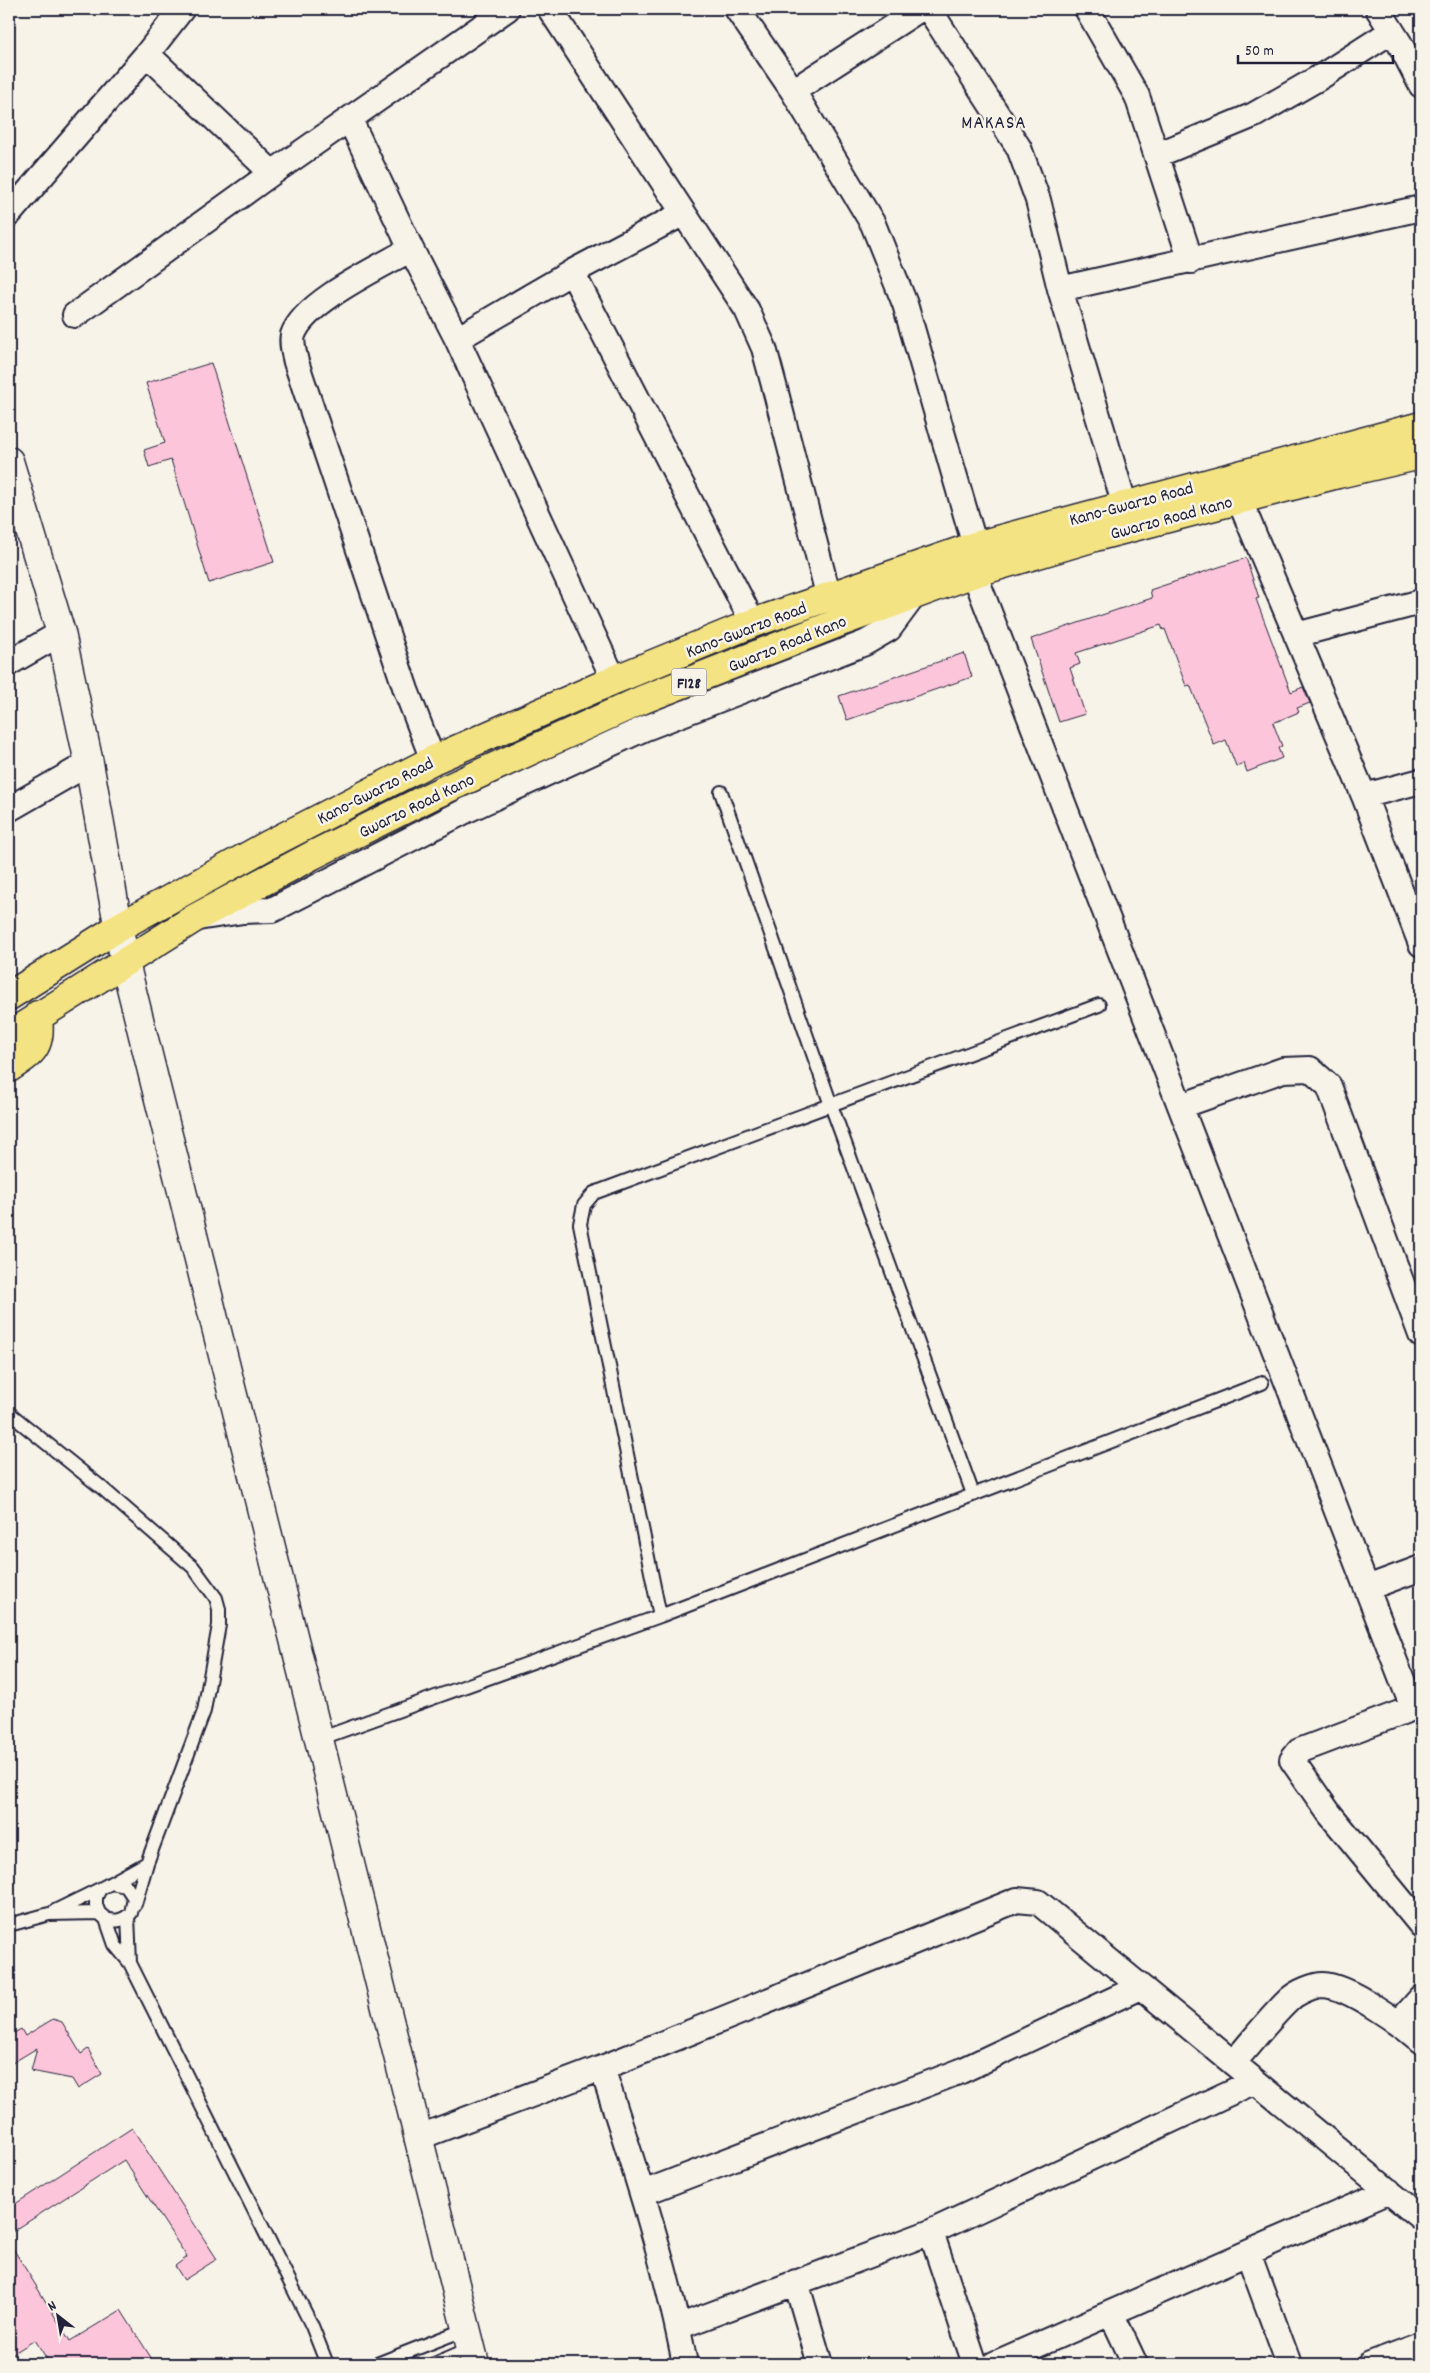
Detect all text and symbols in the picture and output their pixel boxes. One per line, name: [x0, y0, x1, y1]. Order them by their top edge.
scale bar: [1238, 32, 1392, 64]
text: 50 m: [1245, 41, 1274, 63]
district label: MAKASA: [961, 111, 1027, 138]
street label: Kano-Gwarzo Road: [1067, 477, 1197, 534]
street label: Gwarzo Road Kano: [1108, 491, 1236, 548]
street label: Kano-Gwarzo Road: [683, 597, 811, 666]
street label: Gwarzo Road Kano: [725, 610, 851, 680]
road number: F128: [672, 669, 706, 696]
street label: Kano-Gwarzo Road: [314, 752, 439, 832]
street label: Gwarzo Road Kano: [355, 768, 479, 846]
north arrow: [32, 2290, 82, 2340]
text: N: [44, 2296, 61, 2317]

